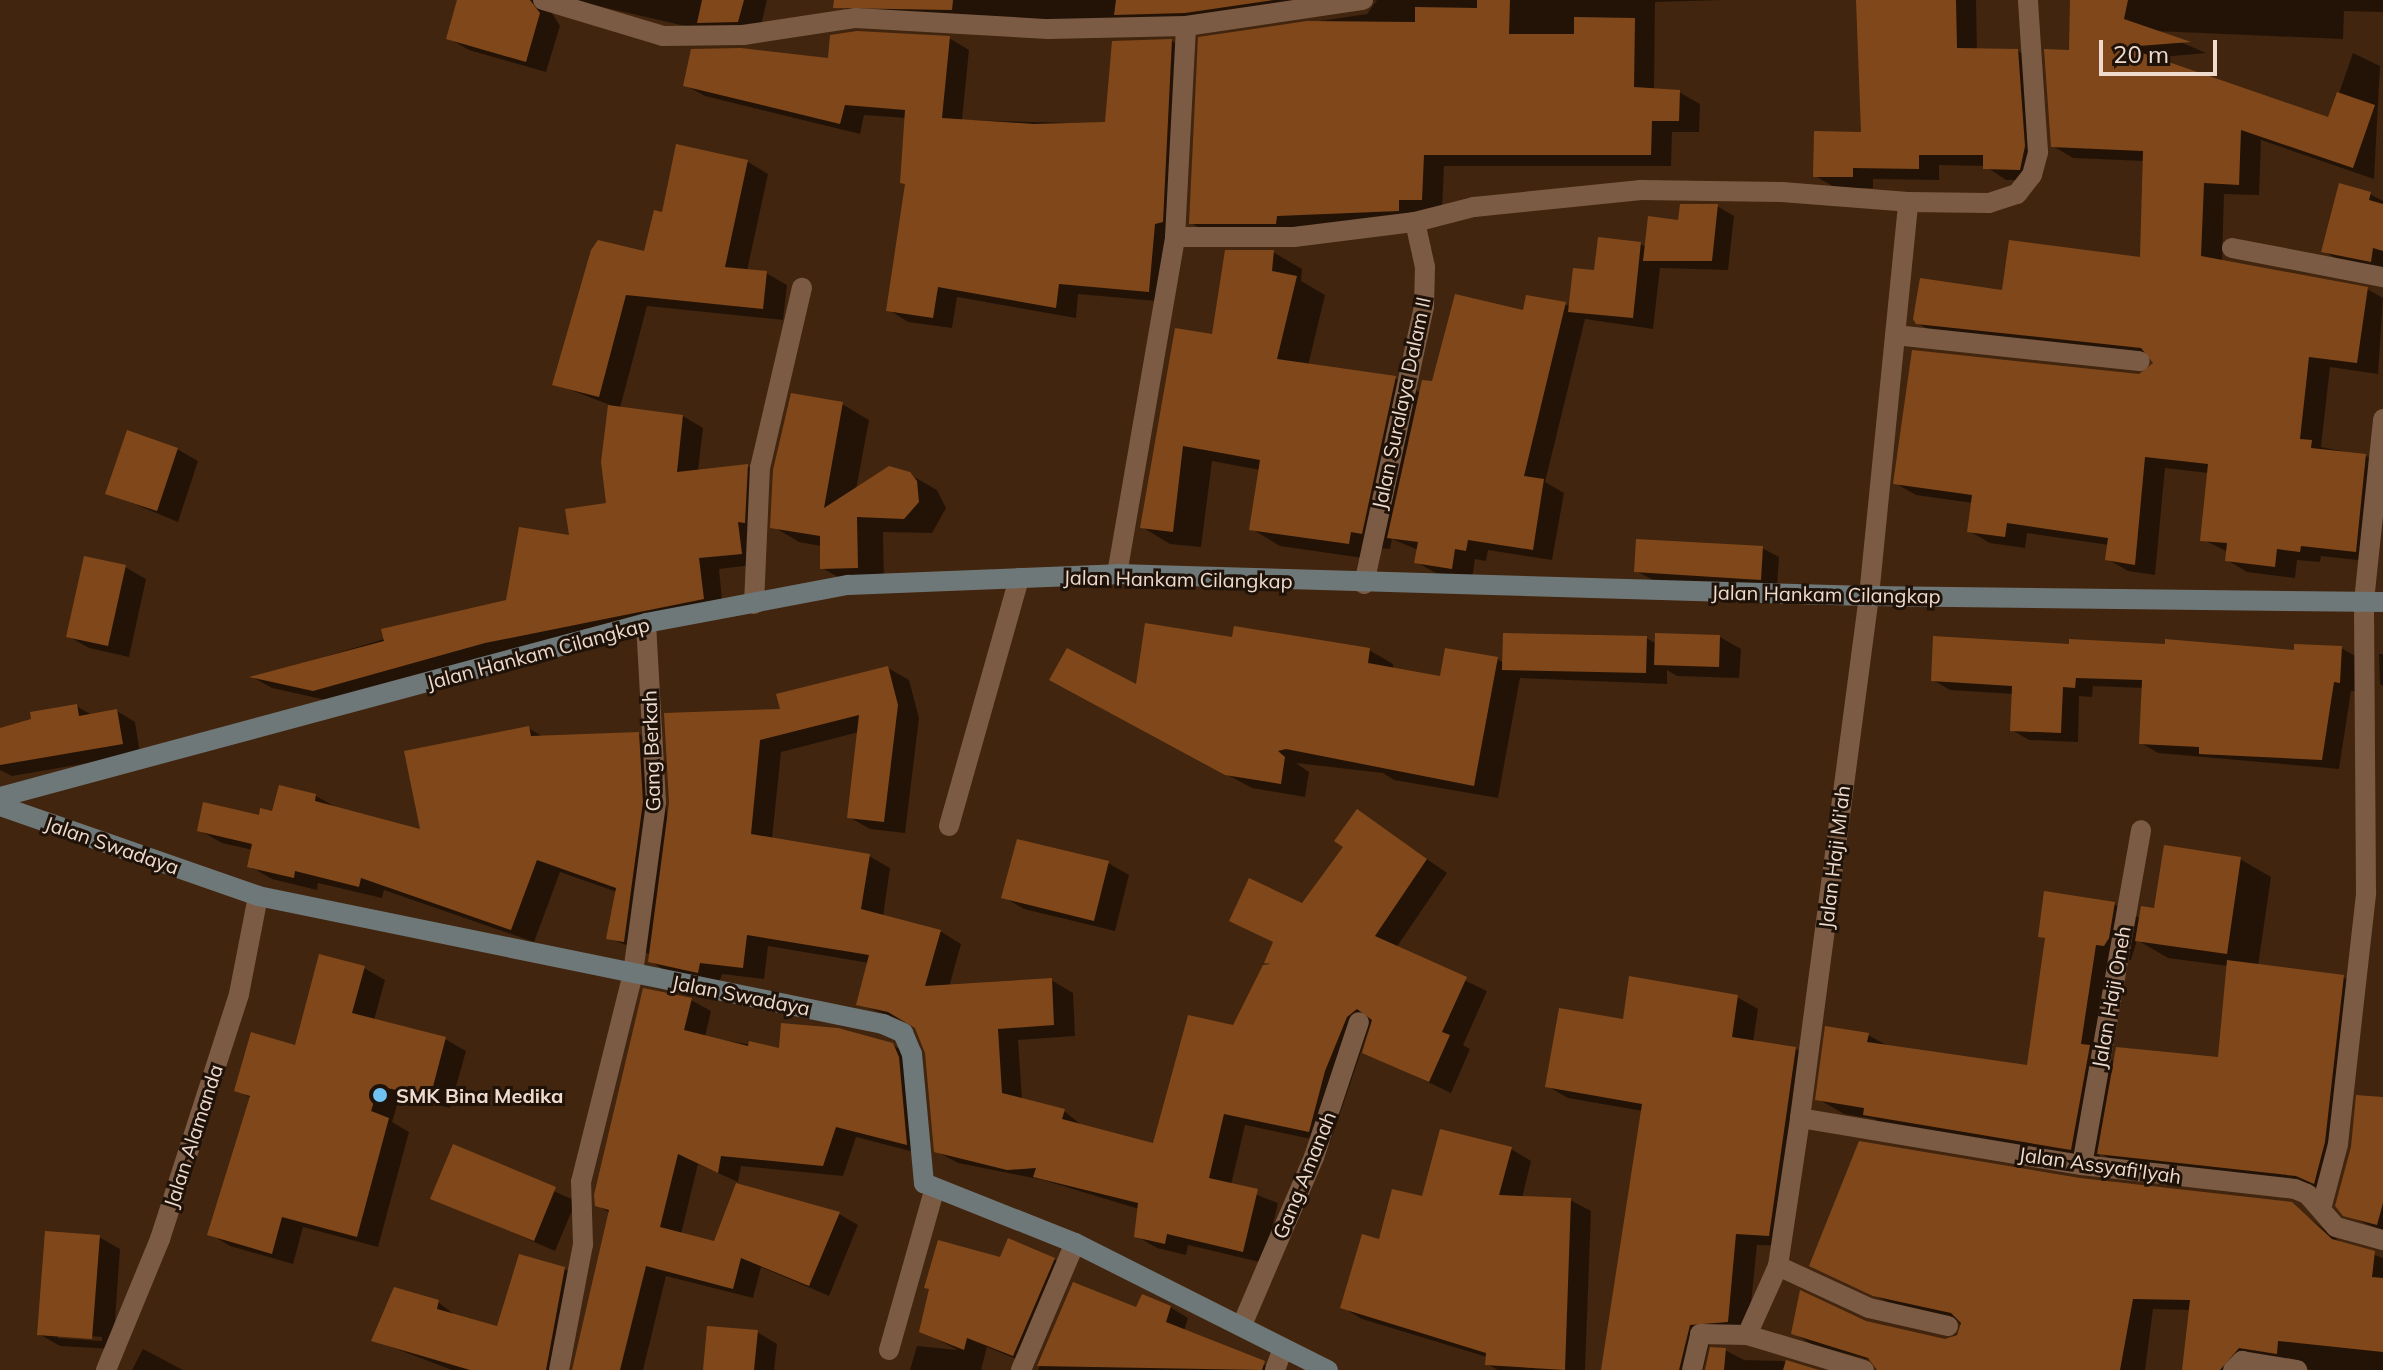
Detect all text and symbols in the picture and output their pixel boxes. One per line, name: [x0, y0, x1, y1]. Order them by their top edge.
scale bar: [2103, 24, 2221, 74]
text: 20 m: [2113, 39, 2169, 69]
street label: Jalan Suralaya Dalam II: [1367, 295, 1435, 511]
street label: Jalan Hankam Cilangkap: [1063, 565, 1293, 593]
street label: Jalan Hankam Cilangkap: [1711, 580, 1941, 608]
street label: Jalan Hankam Cilangkap: [424, 612, 652, 694]
street label: Gang Berkah: [637, 690, 665, 812]
street label: Jalan Haji Mi'ah: [1813, 784, 1855, 930]
street label: Jalan Swadaya: [42, 811, 182, 879]
street label: Jalan Haji Oneh: [2087, 924, 2135, 1070]
street label: Jalan Swadaya: [670, 970, 812, 1020]
street label: Jalan Alamanda: [159, 1061, 227, 1211]
place label: SMK Bina Medika: [396, 1083, 563, 1107]
marker: SMK Bina Medika: [371, 1086, 389, 1104]
street label: Gang Amanah: [1268, 1108, 1340, 1242]
street label: Jalan Assyafi'Iyah: [2017, 1142, 2183, 1188]

